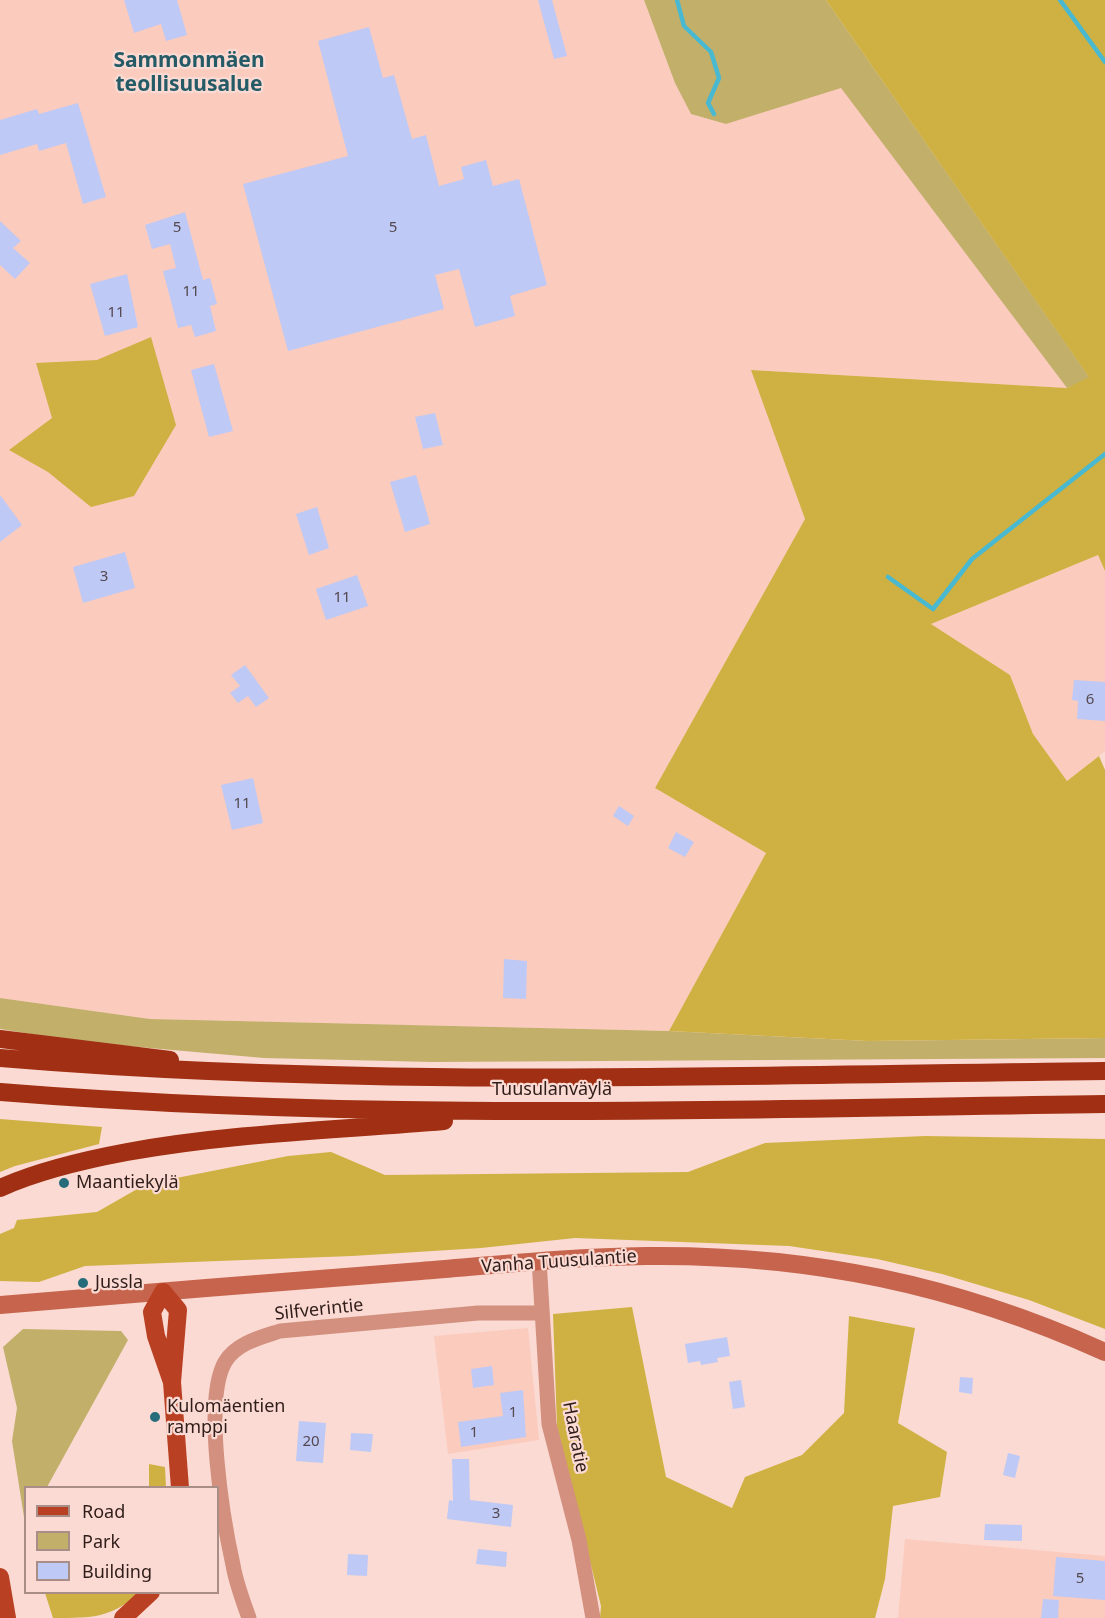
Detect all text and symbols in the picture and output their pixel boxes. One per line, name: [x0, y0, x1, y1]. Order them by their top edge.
district label: Sammonmäen teollisuusalue: [113, 48, 265, 98]
house number: 5: [173, 219, 181, 237]
house number: 5: [389, 219, 397, 237]
house number: 11: [182, 283, 200, 301]
house number: 11: [107, 304, 125, 322]
house number: 3: [100, 568, 108, 586]
house number: 11: [333, 589, 351, 607]
house number: 6: [1086, 691, 1094, 709]
house number: 11: [233, 795, 251, 813]
street label: Tuusulanväylä: [492, 1079, 612, 1101]
place label: Maantiekylä: [76, 1172, 178, 1194]
marker: Maantiekylä: [57, 1176, 71, 1190]
street label: Vanha Tuusulantie: [481, 1246, 637, 1278]
place label: Jussla: [95, 1272, 143, 1294]
marker: Jussla: [76, 1276, 90, 1290]
street label: Silfverintie: [274, 1295, 364, 1325]
place label: Kulomäentien ramppi: [167, 1396, 285, 1438]
street label: Haaratie: [558, 1400, 592, 1474]
house number: 1: [509, 1404, 517, 1422]
marker: Kulomäentien ramppi: [148, 1410, 162, 1424]
house number: 1: [470, 1424, 478, 1442]
house number: 20: [302, 1433, 320, 1451]
legend: [24, 1486, 219, 1594]
text: Road: [82, 1499, 125, 1523]
house number: 3: [492, 1505, 500, 1523]
text: Park: [82, 1529, 120, 1553]
text: Building: [82, 1559, 152, 1583]
house number: 5: [1076, 1570, 1084, 1588]

